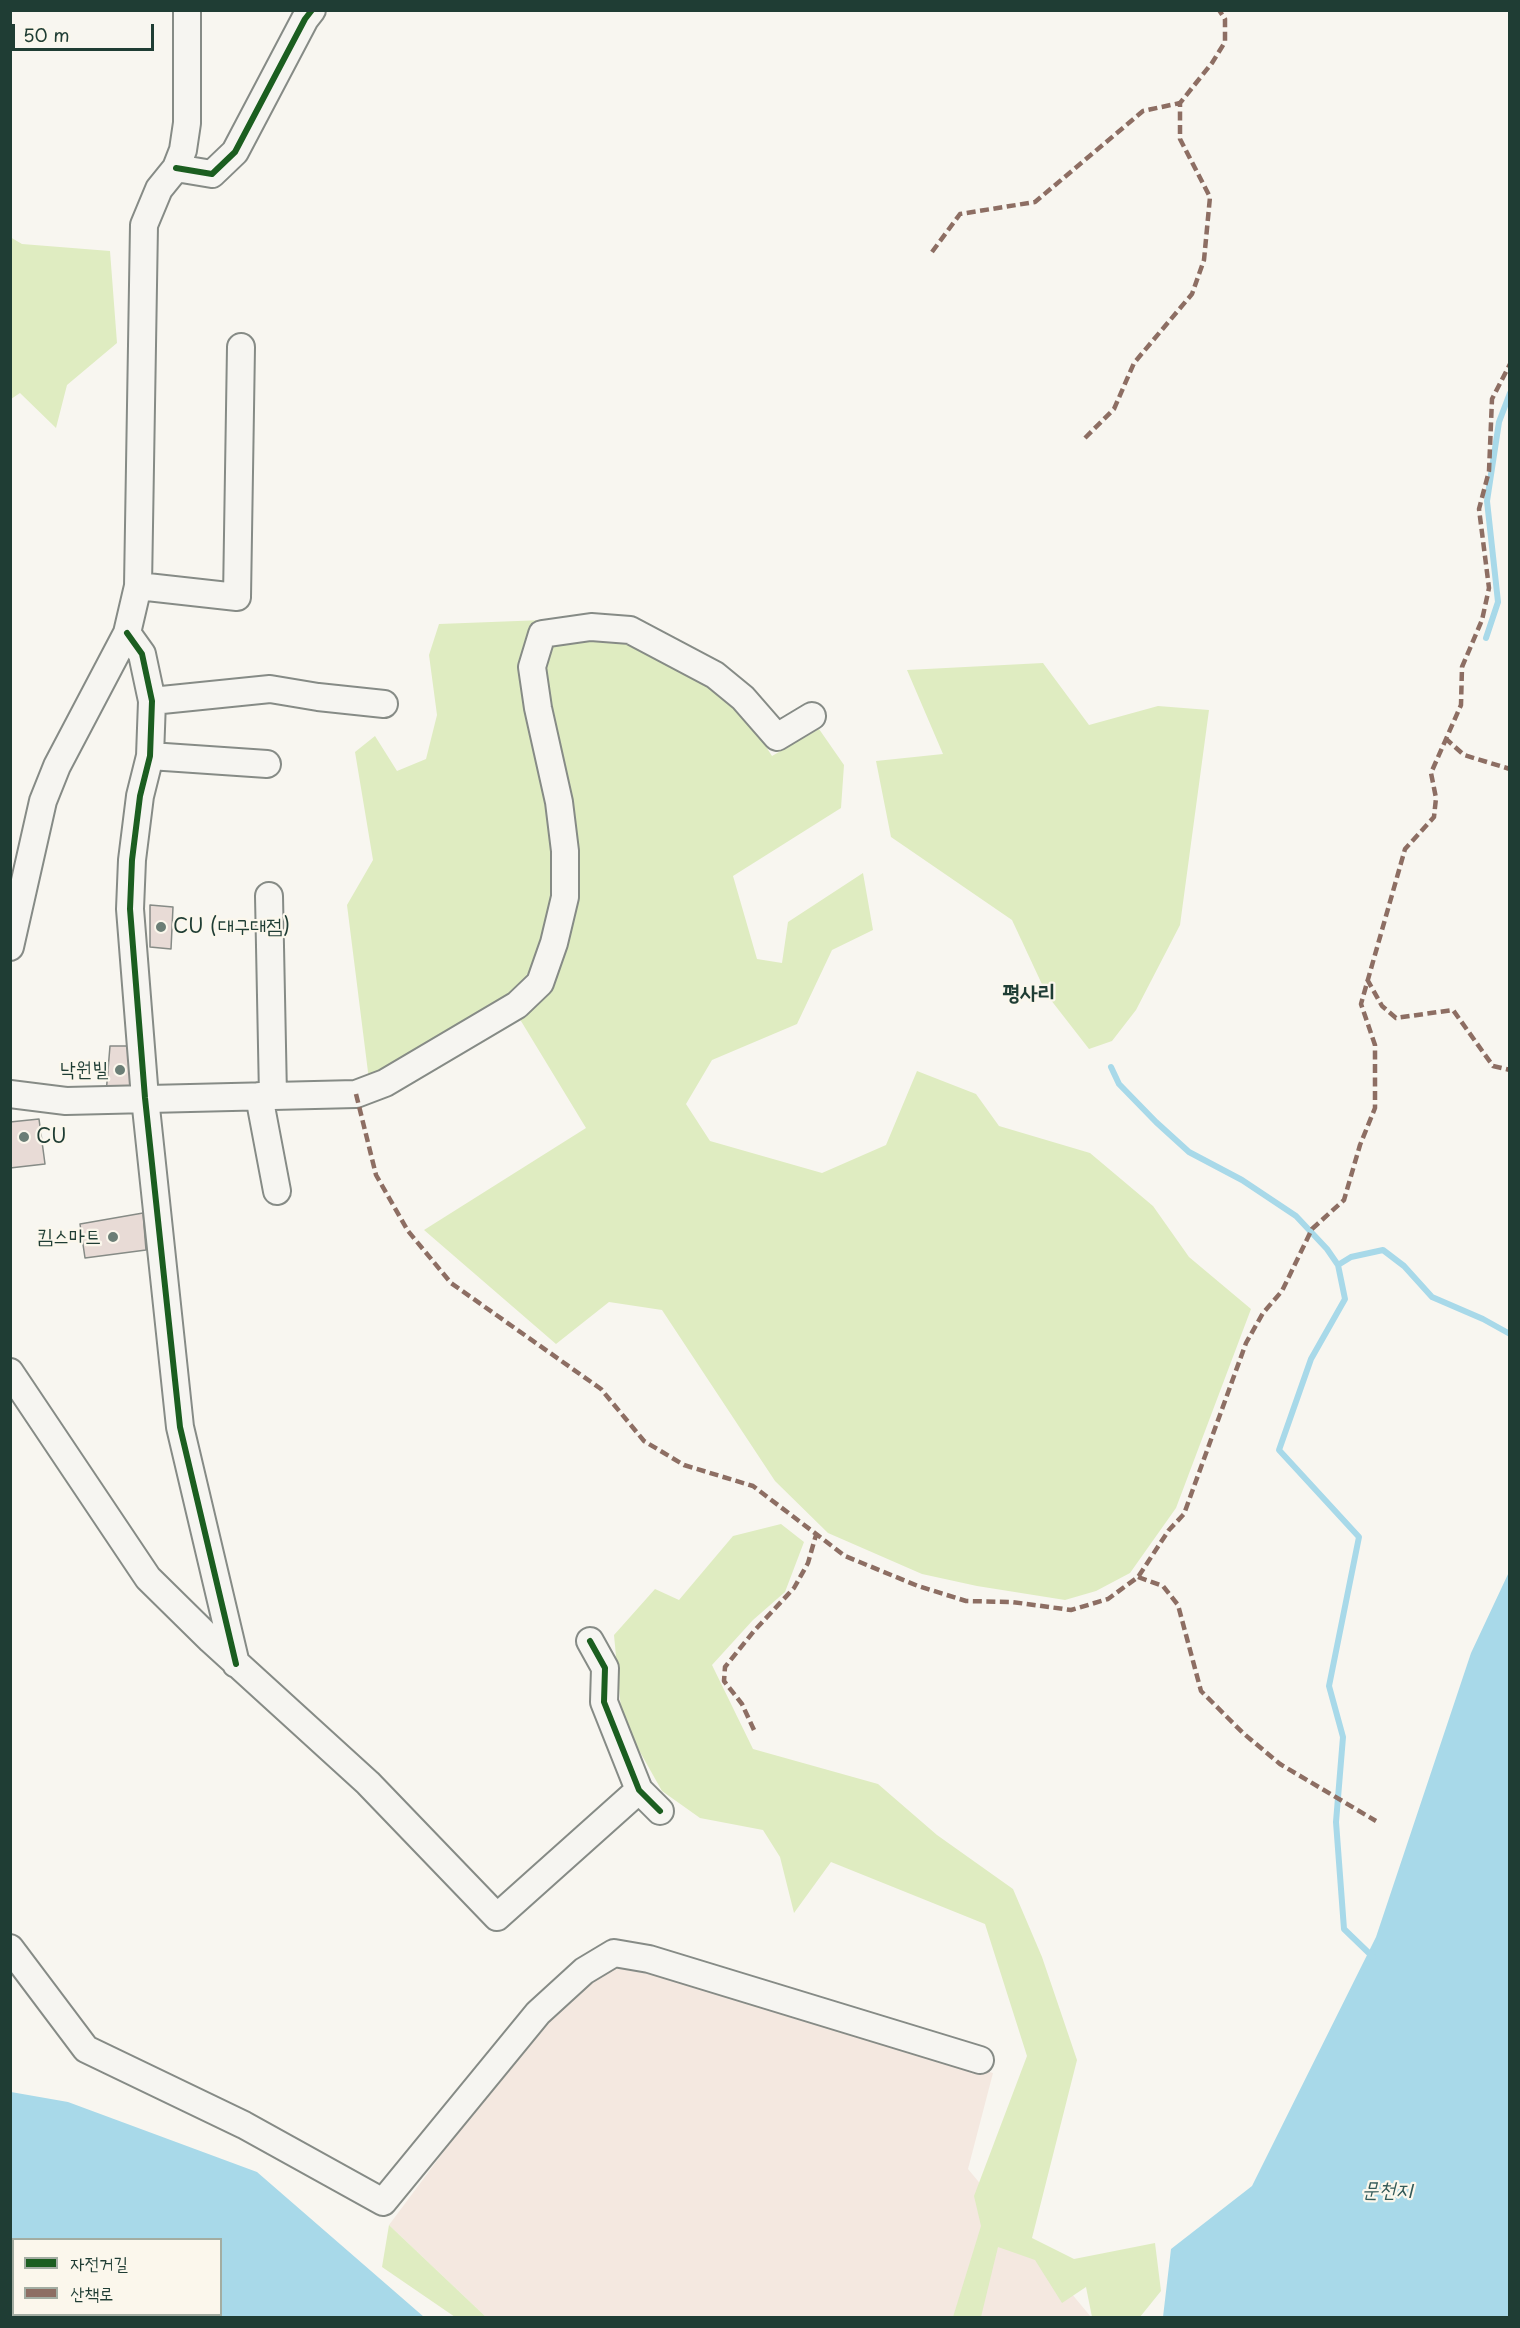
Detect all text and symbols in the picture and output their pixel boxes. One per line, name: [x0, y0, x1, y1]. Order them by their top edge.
scale bar: [15, 12, 158, 50]
text: 50 m: [23, 21, 70, 48]
place label: CU (대구대점): [173, 915, 290, 939]
marker: CU (대구대점): [154, 920, 168, 934]
district label: 평사리: [1002, 981, 1056, 1007]
place label: 낙원빌: [60, 1058, 108, 1082]
marker: 낙원빌: [113, 1063, 127, 1077]
place label: CU: [36, 1125, 67, 1149]
marker: CU: [17, 1130, 31, 1144]
place label: 킴스마트: [37, 1225, 101, 1249]
marker: 킴스마트: [106, 1230, 120, 1244]
water label: 문천지: [1362, 2178, 1412, 2204]
legend: [12, 2238, 222, 2316]
text: 자전거길: [70, 2249, 128, 2276]
text: 산책로: [70, 2279, 113, 2306]

